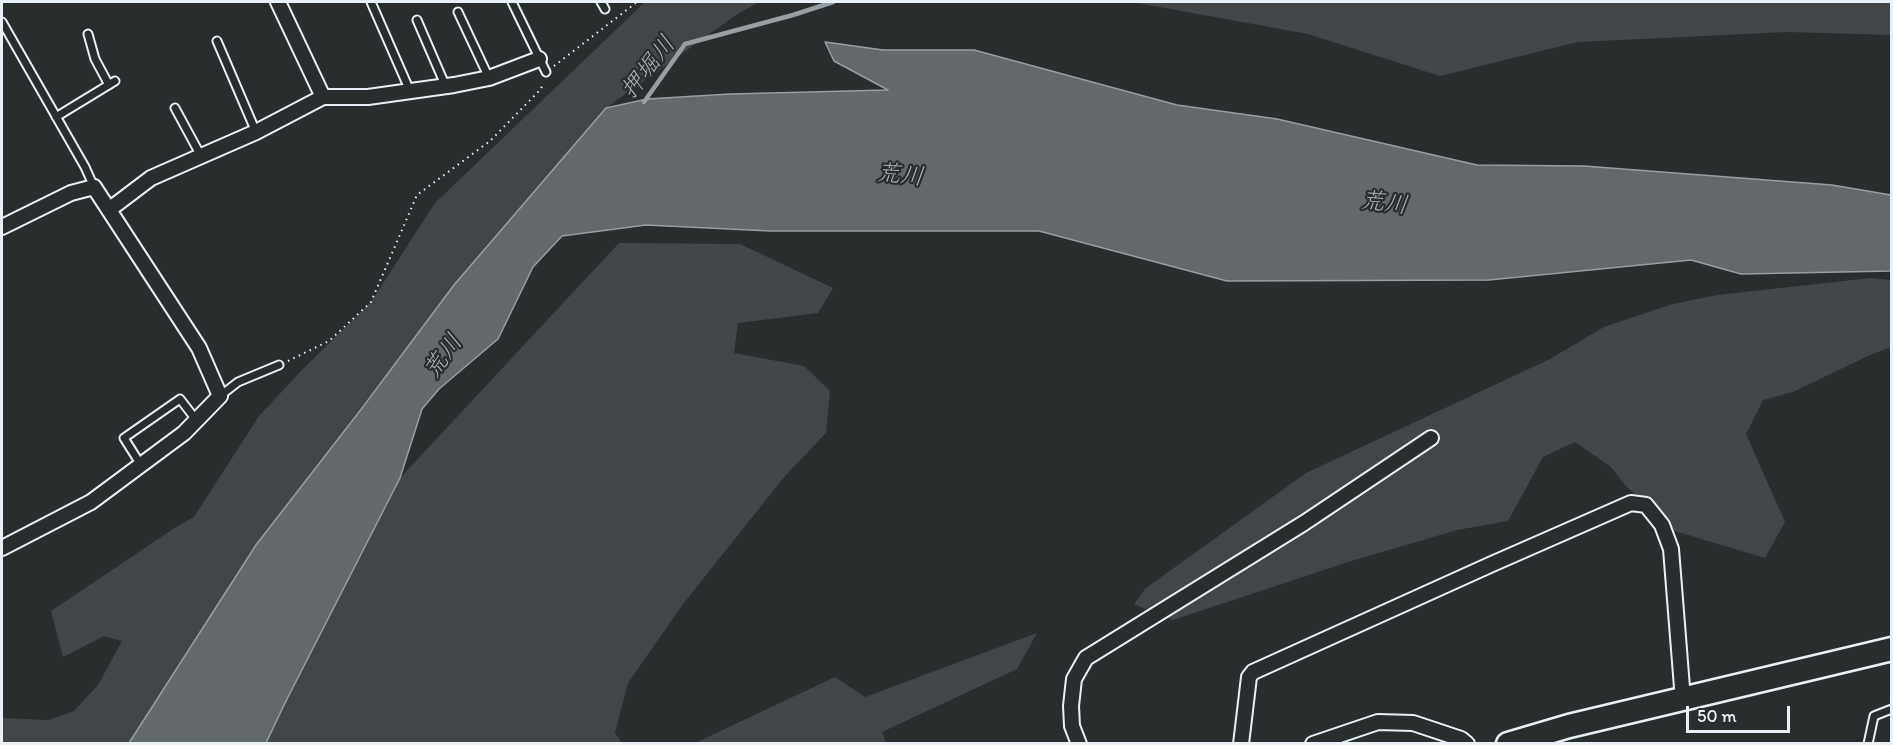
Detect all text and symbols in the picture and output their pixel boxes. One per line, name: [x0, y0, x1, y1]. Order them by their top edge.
water label: 押堀川: [615, 31, 683, 105]
water label: 荒川: [875, 159, 925, 193]
water label: 荒川: [1358, 187, 1410, 221]
water label: 荒川: [418, 329, 470, 385]
scale bar: [1689, 694, 1792, 732]
text: 50 m: [1697, 705, 1737, 727]

